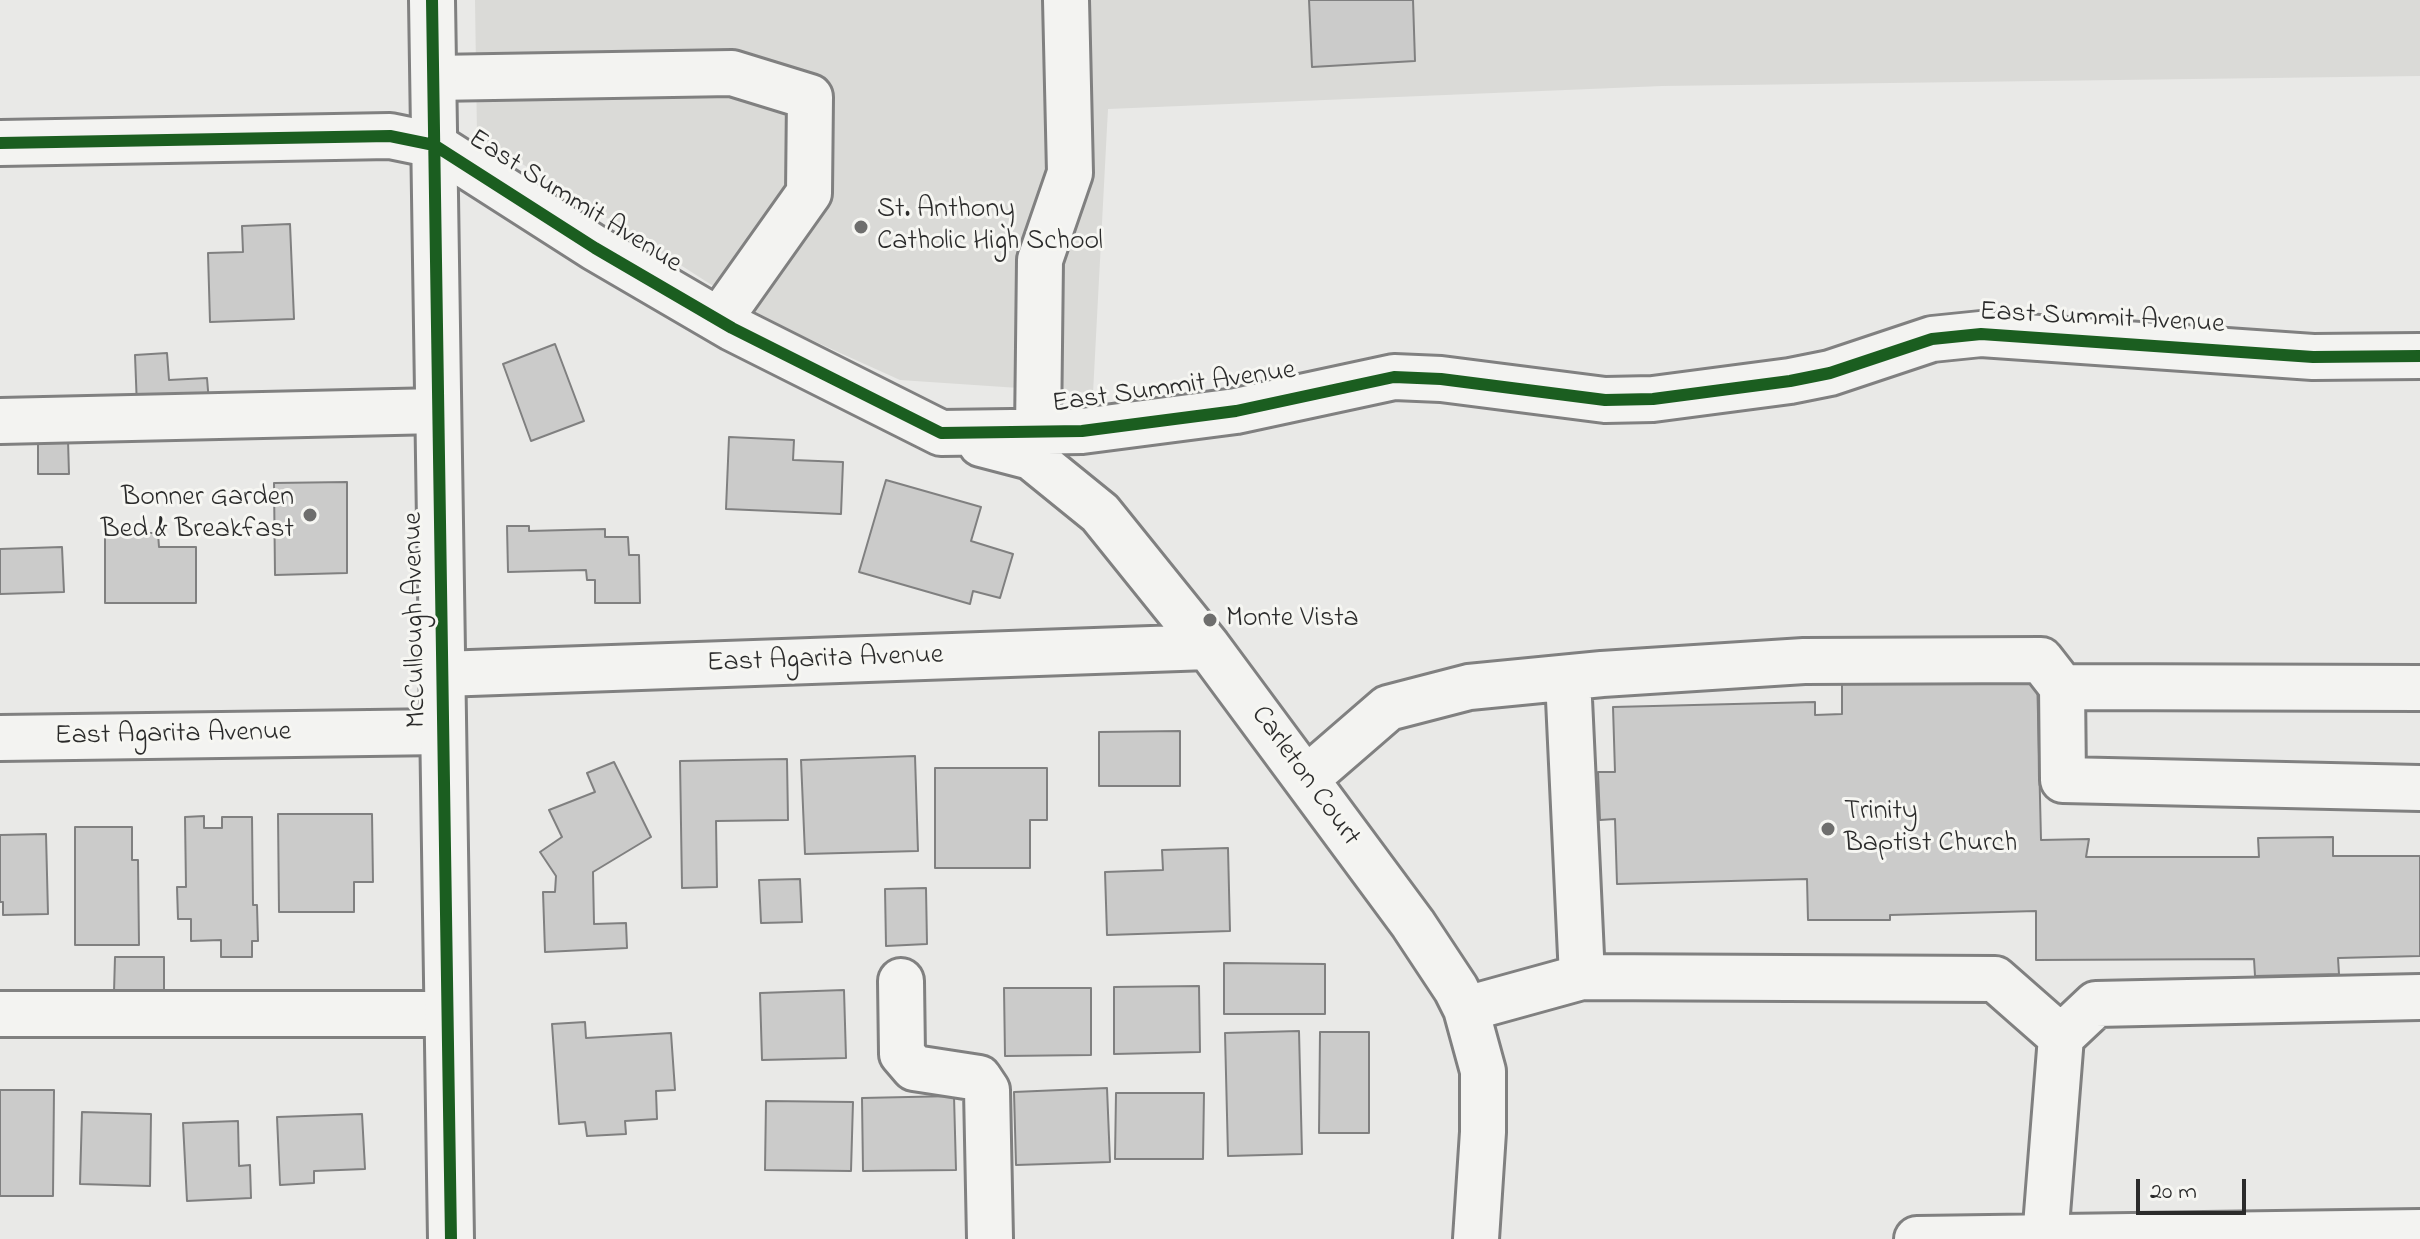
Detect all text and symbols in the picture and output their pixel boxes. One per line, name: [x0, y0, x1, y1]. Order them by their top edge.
street label: East Summit Avenue: [461, 124, 687, 282]
place label: St. Anthony Catholic High School: [877, 194, 1103, 260]
marker: St. Anthony Catholic High School: [852, 218, 870, 236]
street label: East Summit Avenue: [1979, 297, 2225, 343]
street label: East Summit Avenue: [1050, 355, 1298, 423]
place label: Bonner Garden Bed & Breakfast: [101, 482, 294, 548]
marker: Bonner Garden Bed & Breakfast: [301, 506, 319, 524]
street label: McCullough Avenue: [398, 512, 436, 728]
place label: Monte Vista: [1226, 603, 1359, 637]
marker: Monte Vista: [1201, 611, 1219, 629]
street label: East Agarita Avenue: [706, 640, 944, 682]
street label: Carleton Court: [1242, 700, 1366, 854]
street label: East Agarita Avenue: [54, 717, 292, 755]
place label: Trinity Baptist Church: [1844, 796, 2017, 862]
marker: Trinity Baptist Church: [1819, 820, 1837, 838]
scale bar: [2140, 1163, 2250, 1213]
text: 20 m: [2150, 1175, 2197, 1210]

